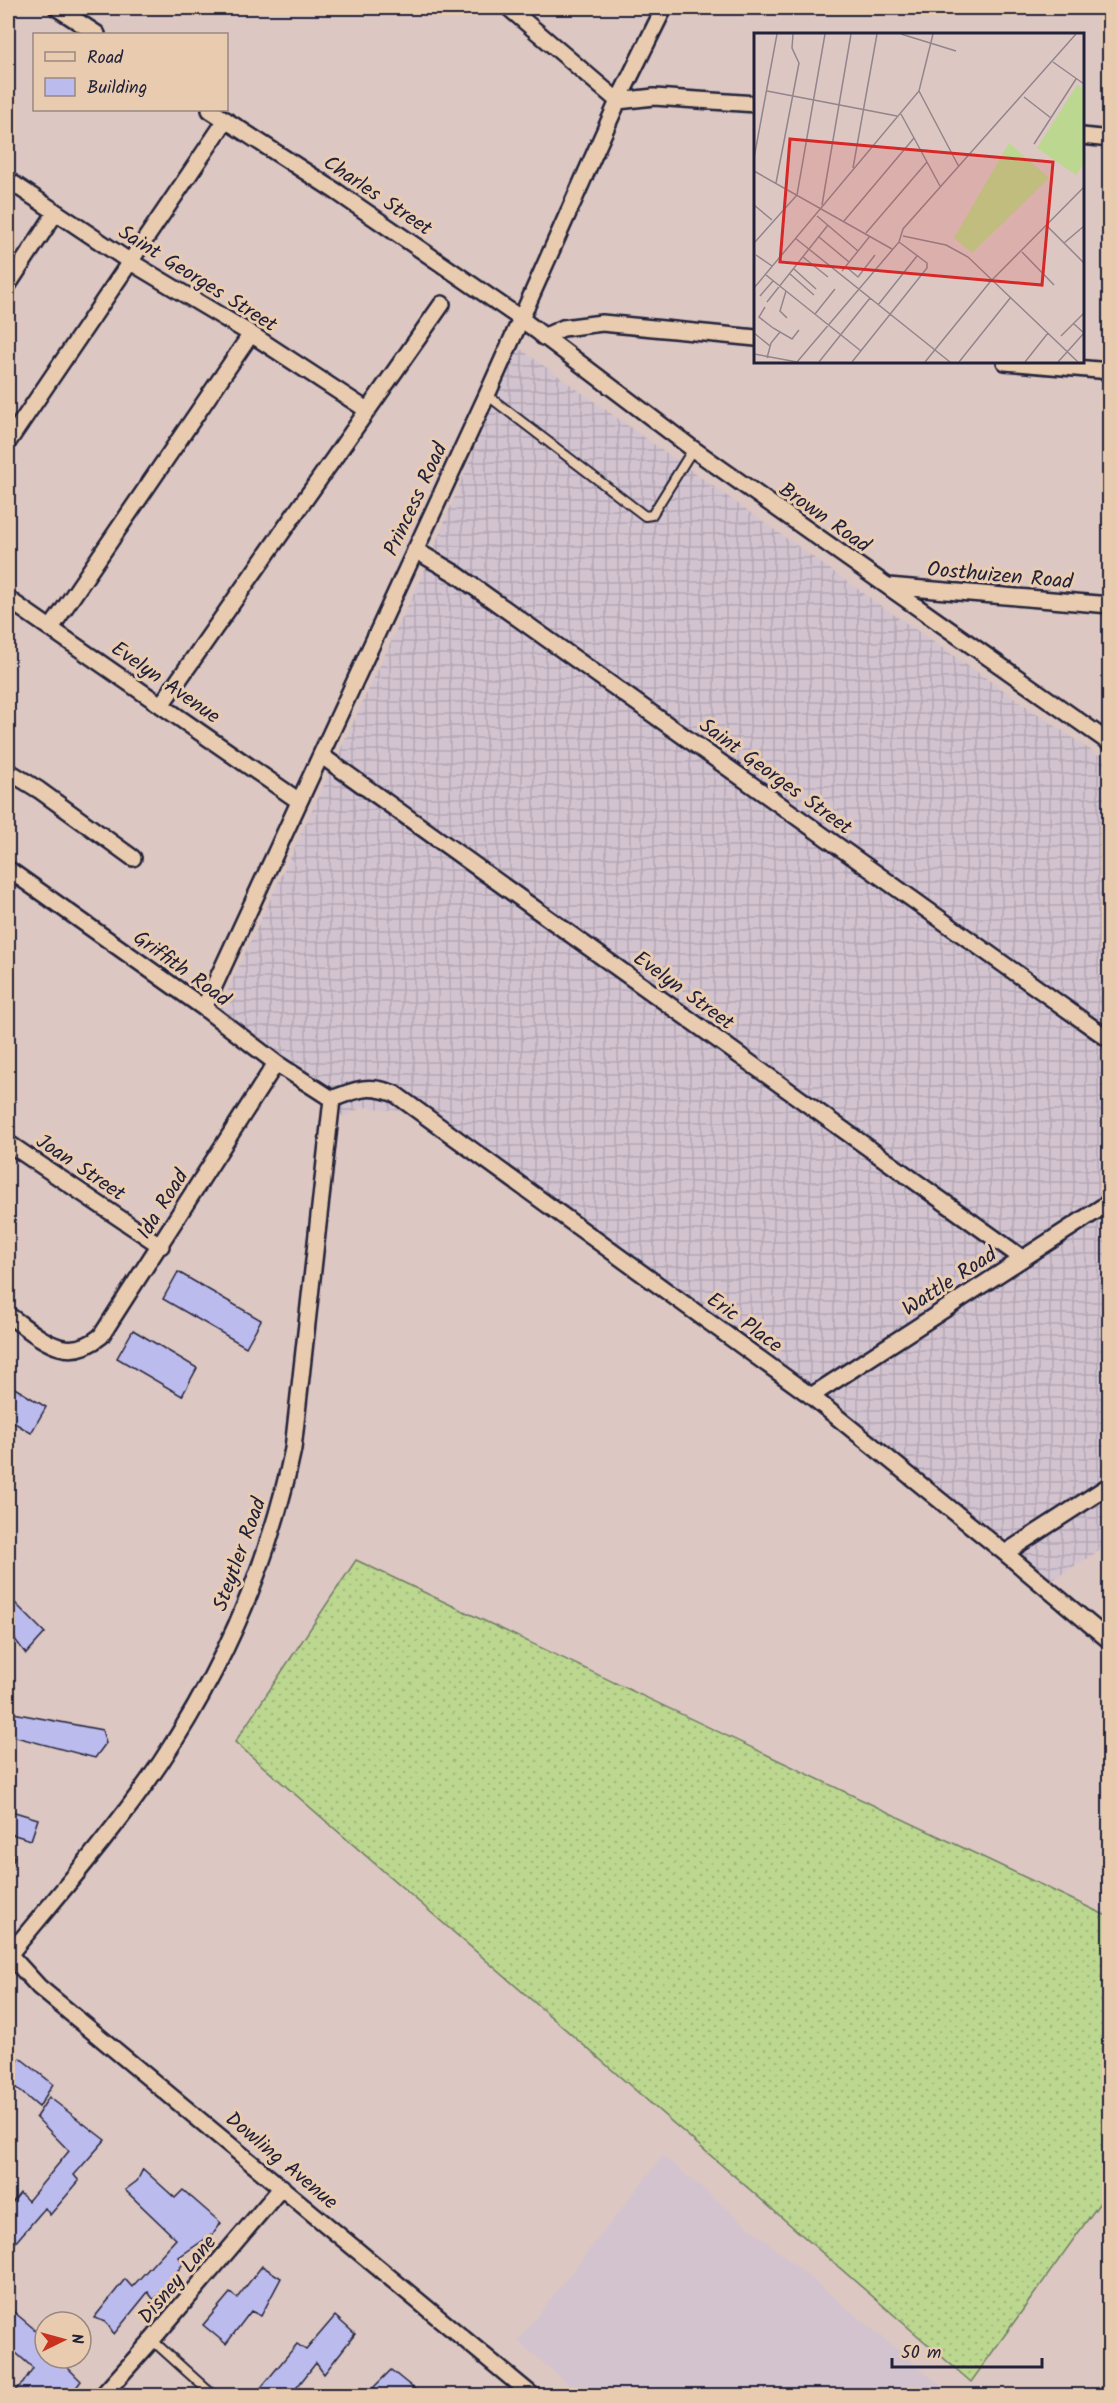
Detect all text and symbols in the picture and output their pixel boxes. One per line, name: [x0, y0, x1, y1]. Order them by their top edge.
legend: [33, 33, 228, 111]
inset map: [754, 33, 1084, 363]
text: Road: [87, 44, 124, 73]
text: Building: [87, 74, 147, 103]
street label: Charles Street: [316, 147, 439, 246]
street label: Saint Georges Street: [111, 217, 284, 342]
street label: Princess Road: [376, 437, 457, 562]
street label: Brown Road: [771, 474, 877, 562]
street label: Oosthuizen Road: [926, 554, 1075, 599]
street label: Evelyn Avenue: [104, 633, 227, 733]
street label: Saint Georges Street: [692, 710, 859, 845]
street label: Griffith Road: [125, 922, 237, 1016]
street label: Evelyn Street: [625, 943, 741, 1040]
street label: Joan Street: [29, 1126, 132, 1211]
street label: Ida Road: [129, 1163, 198, 1246]
street label: Wattle Road: [896, 1239, 1004, 1325]
street label: Eric Place: [699, 1284, 790, 1363]
street label: Steytler Road: [205, 1493, 276, 1616]
street label: Dowling Avenue: [217, 2104, 345, 2219]
street label: Disney Lane: [131, 2227, 226, 2332]
north arrow: [33, 2310, 93, 2370]
scale bar: [892, 2331, 1042, 2369]
text: N: [64, 2333, 89, 2345]
text: 50 m: [901, 2339, 941, 2368]

